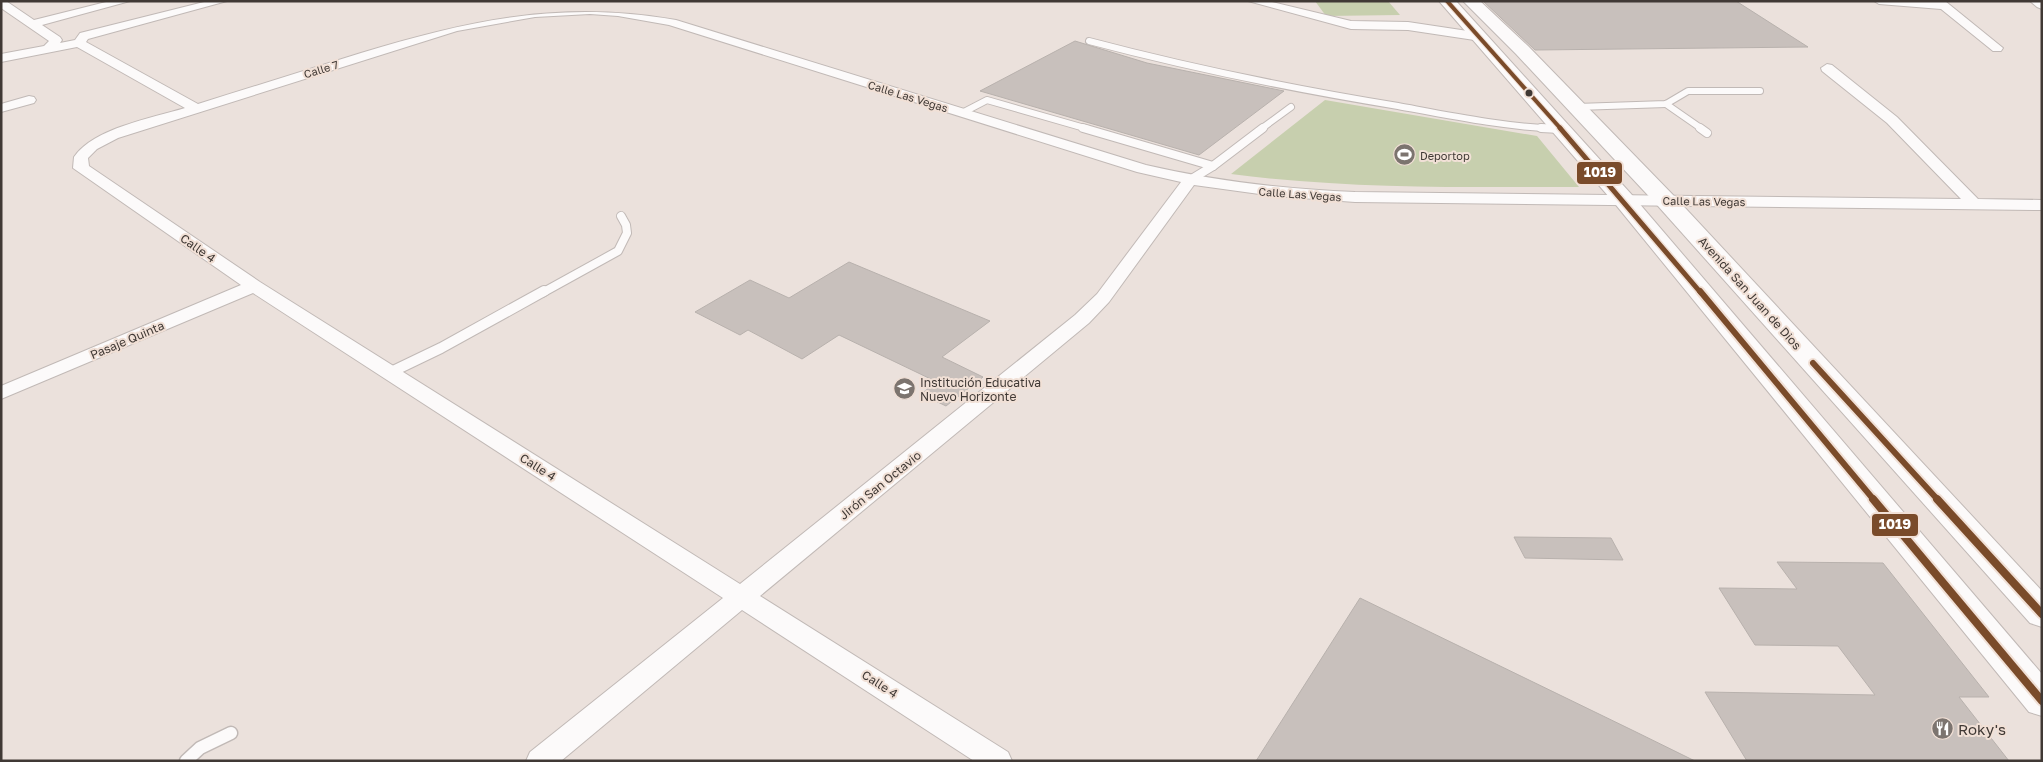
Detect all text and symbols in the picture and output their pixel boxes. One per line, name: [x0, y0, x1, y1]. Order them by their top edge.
street label: Calle 7: [302, 58, 340, 80]
street label: Calle Las Vegas: [866, 78, 950, 114]
unlabelled marker: [1524, 88, 1534, 98]
sports icon: Deportop: [1392, 143, 1416, 167]
place label: Deportop: [1420, 149, 1470, 162]
line badge: 1019: [1576, 161, 1623, 185]
text: 1019: [1584, 163, 1616, 180]
street label: Calle Las Vegas: [1258, 185, 1342, 203]
street label: Calle Las Vegas: [1662, 194, 1746, 208]
street label: Calle 4: [177, 230, 219, 266]
street label: Avenida San Juan de Dios: [1695, 233, 1805, 353]
street label: Pasaje Quinta: [88, 318, 166, 362]
place label: Institución Educativa Nuevo Horizonte: [920, 375, 1041, 404]
school or university icon: Institución Educativa Nuevo Horizonte: [892, 377, 916, 401]
street label: Jirón San Octavio: [836, 447, 924, 523]
street label: Calle 4: [517, 450, 559, 484]
line badge: 1019: [1871, 513, 1919, 537]
text: 1019: [1879, 515, 1911, 532]
street label: Calle 4: [859, 667, 901, 701]
restaurant icon: Roky's: [1930, 717, 1954, 741]
place label: Roky's: [1958, 720, 2006, 738]

